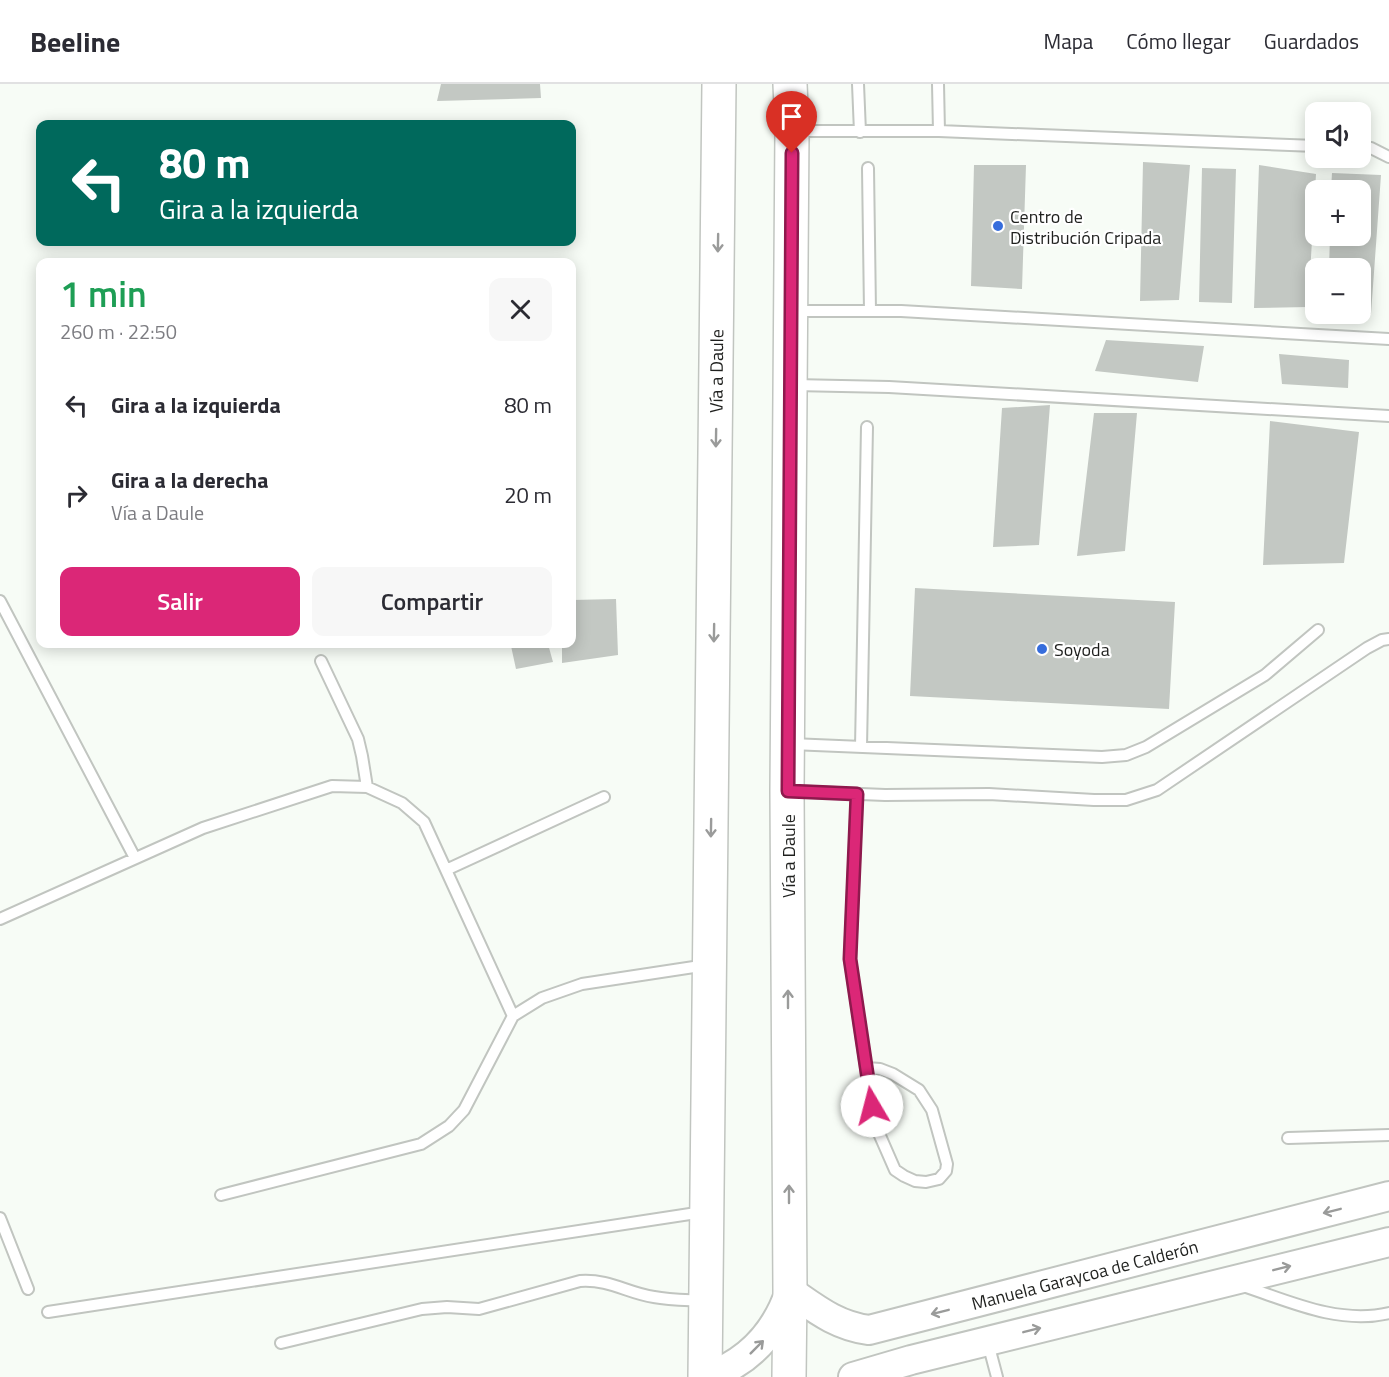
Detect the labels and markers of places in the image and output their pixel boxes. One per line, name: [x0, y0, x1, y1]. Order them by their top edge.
pin: [766, 91, 817, 153]
place label: Centro de Distribución Cripada: [1010, 203, 1161, 251]
marker: Centro de Distribución Cripada: [991, 219, 1005, 233]
place label: Soyoda: [1054, 636, 1110, 663]
marker: Soyoda: [1035, 642, 1049, 656]

